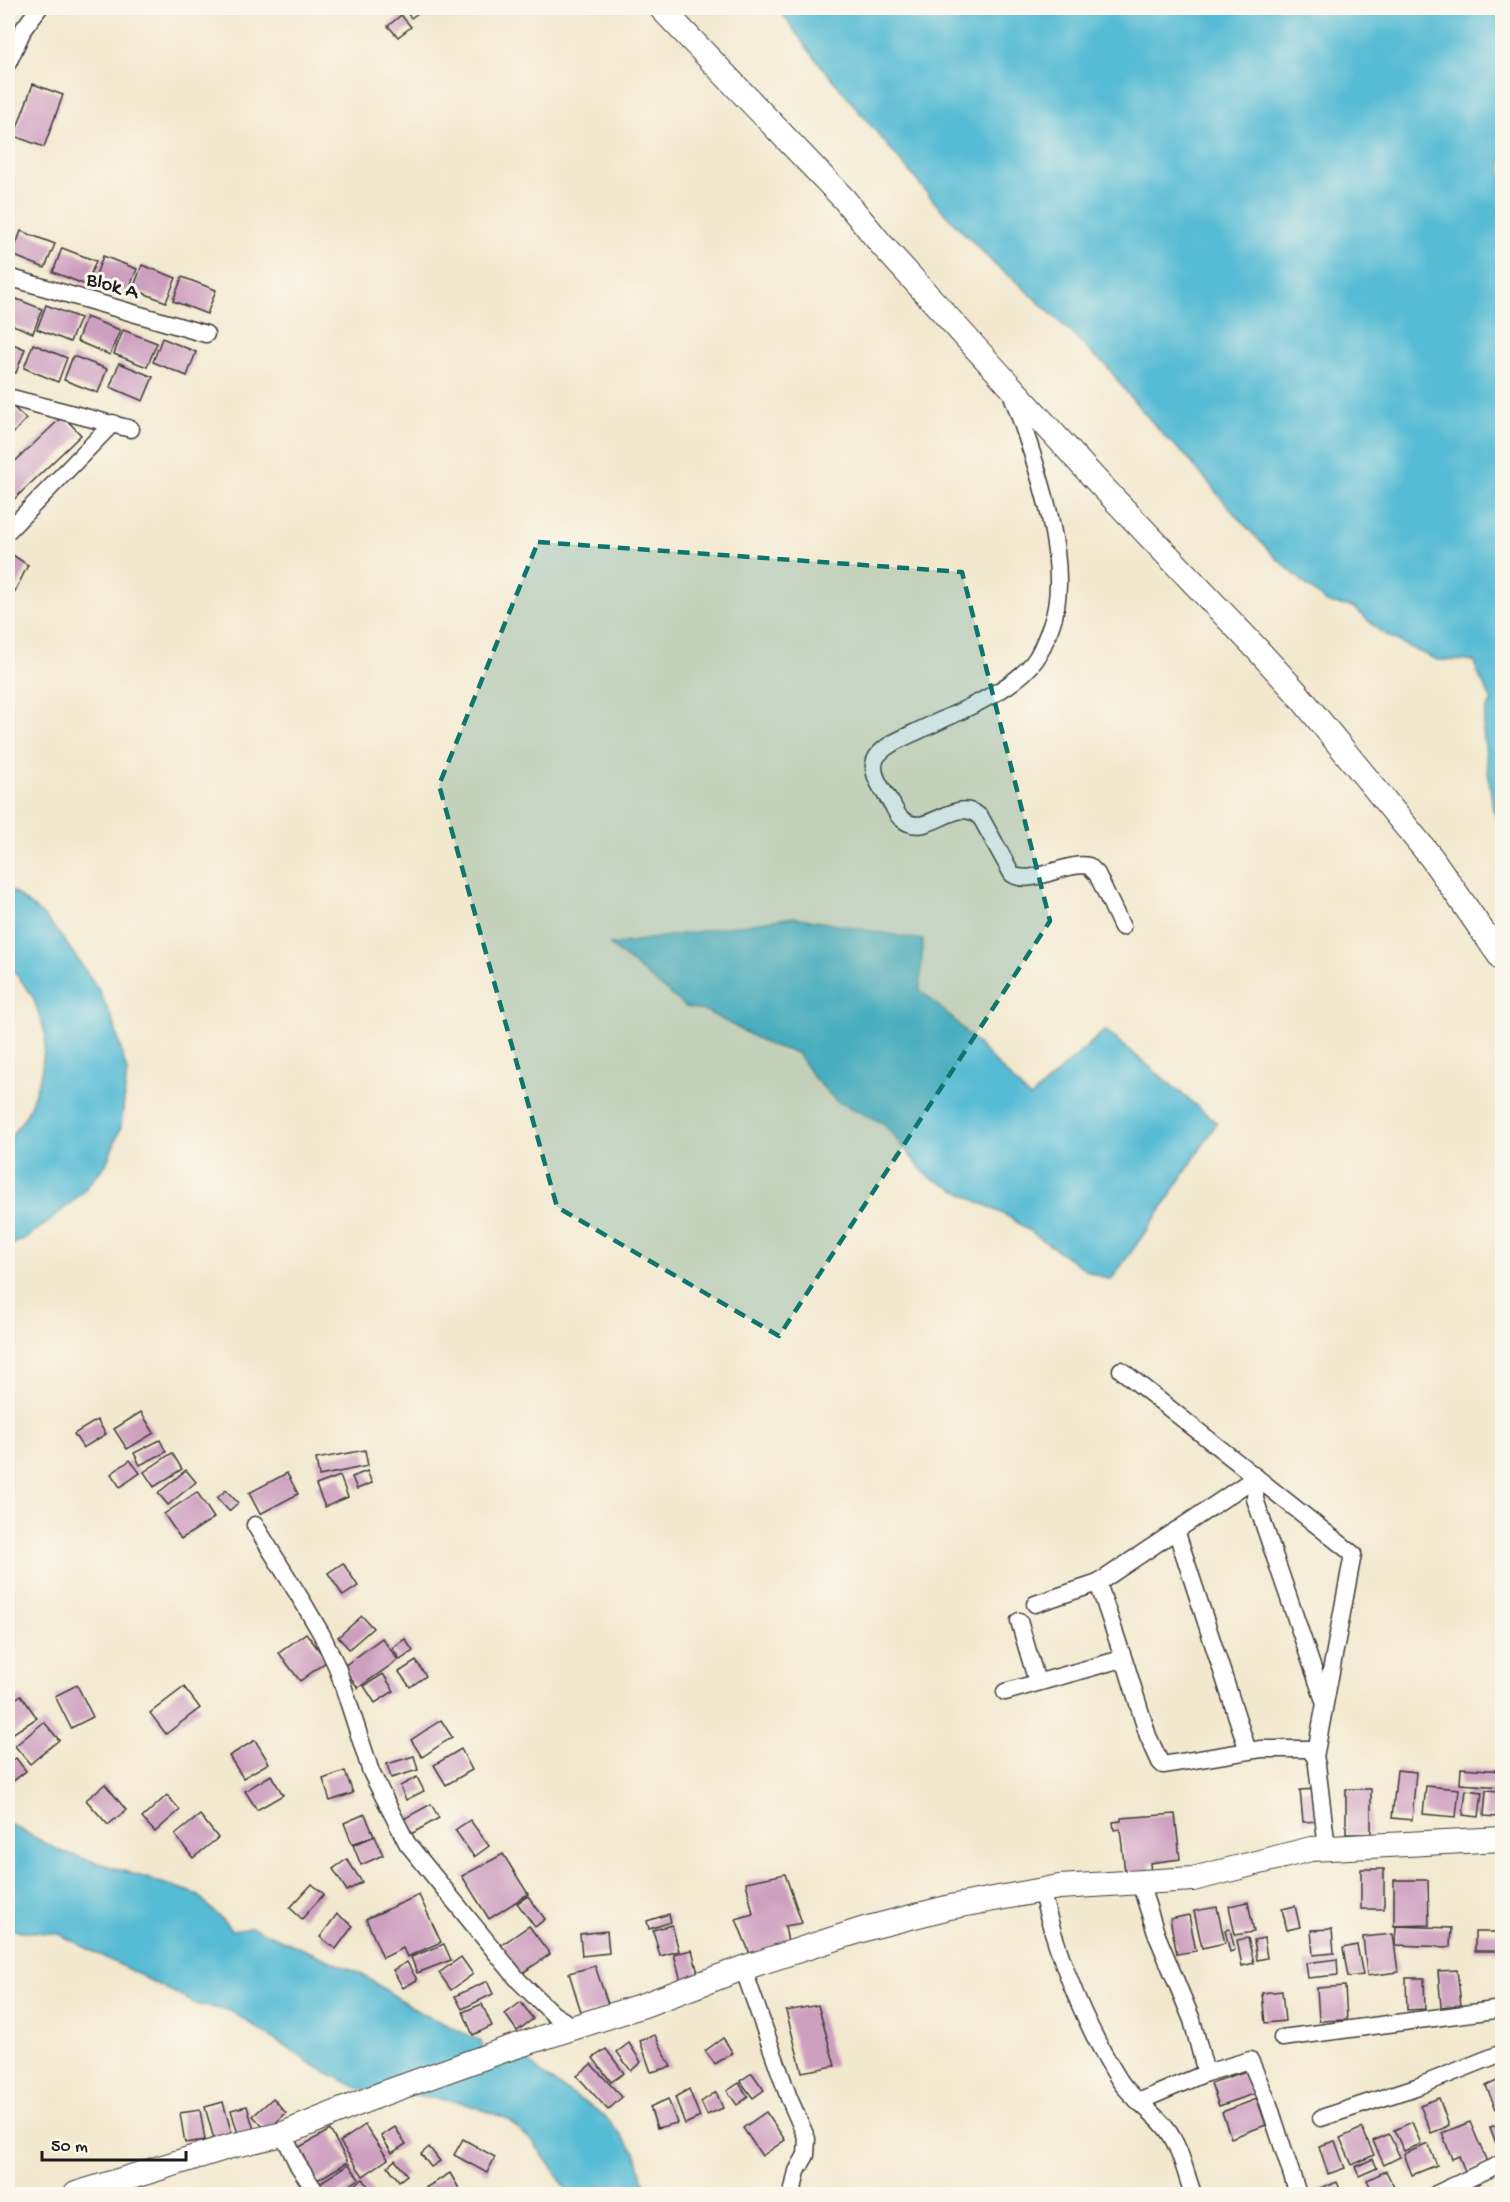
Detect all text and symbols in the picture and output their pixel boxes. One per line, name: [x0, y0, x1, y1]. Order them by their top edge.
street label: Blok A: [82, 268, 142, 307]
scale bar: [42, 2124, 186, 2162]
text: 50 m: [51, 2137, 88, 2158]

